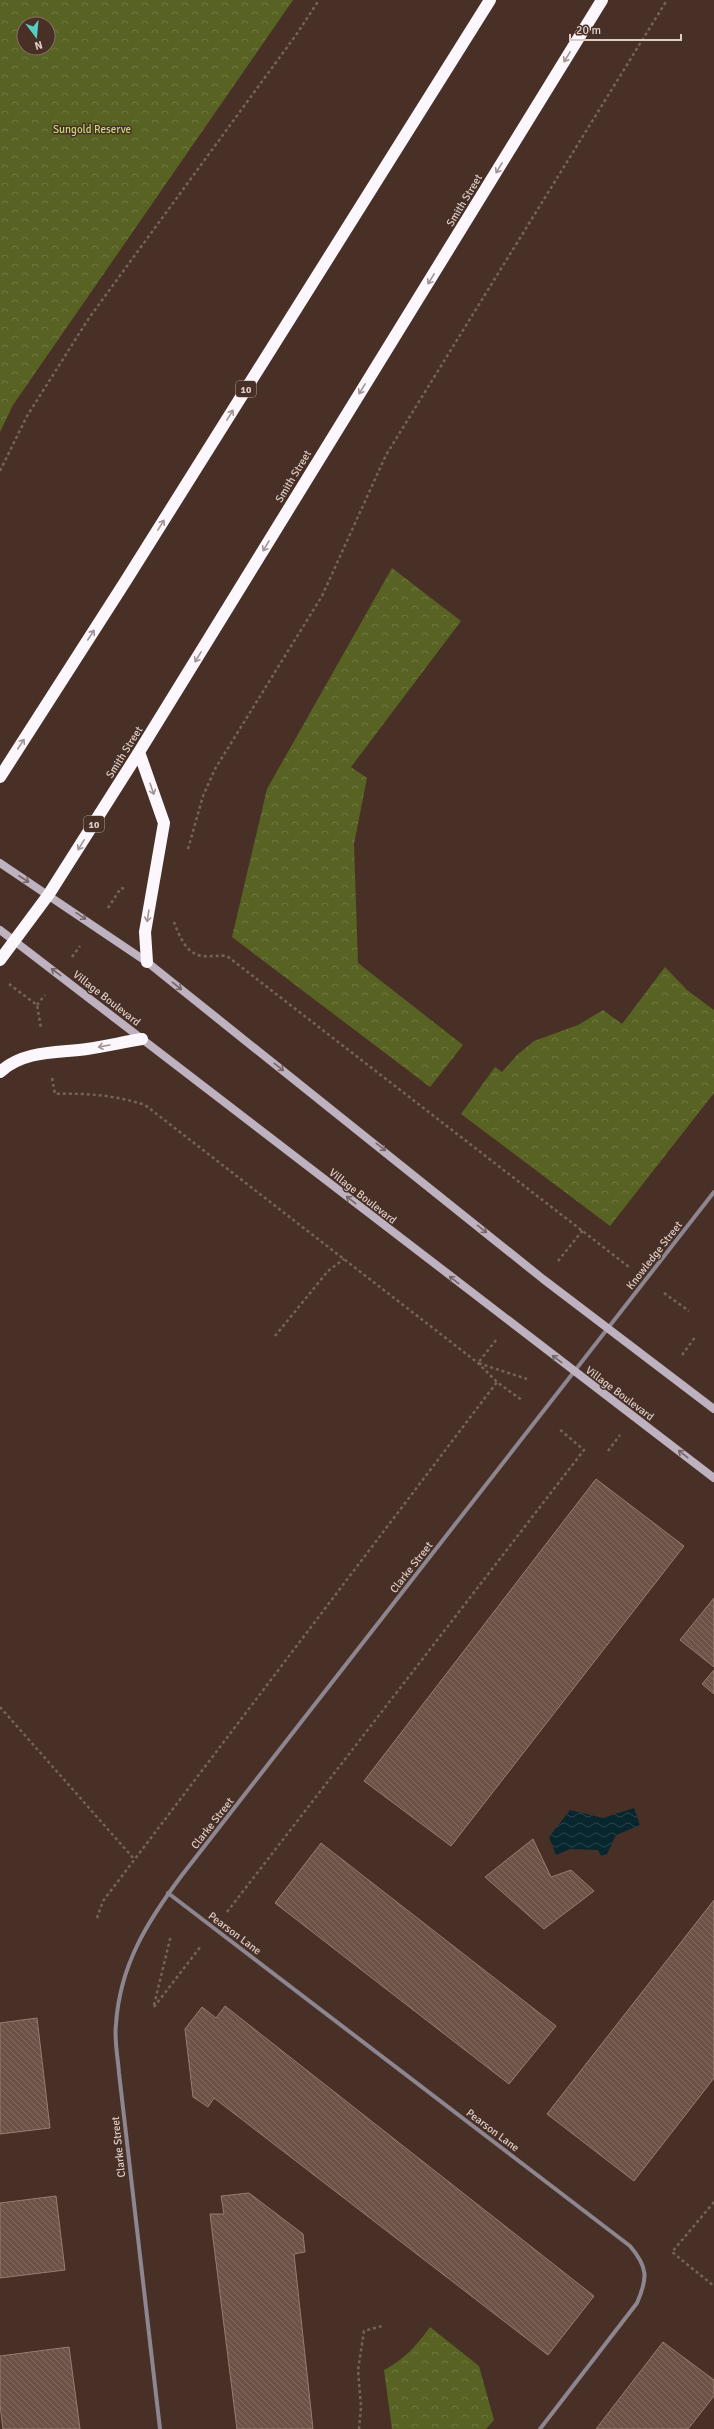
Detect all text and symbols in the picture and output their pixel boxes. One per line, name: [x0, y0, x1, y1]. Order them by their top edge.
north arrow: [16, 16, 56, 56]
scale bar: [570, 16, 681, 42]
text: 20 m: [576, 23, 601, 38]
text: N: [33, 38, 44, 52]
one-way arrow: [562, 51, 570, 63]
park label: Sungold Reserve: [53, 123, 131, 136]
one-way arrow: [494, 162, 502, 174]
street label: Smith Street: [444, 172, 485, 229]
one-way arrow: [427, 273, 435, 284]
road number: 10: [236, 381, 256, 397]
one-way arrow: [358, 383, 366, 394]
one-way arrow: [226, 410, 234, 421]
street label: Smith Street: [273, 448, 314, 505]
one-way arrow: [157, 520, 165, 531]
one-way arrow: [261, 540, 269, 552]
one-way arrow: [87, 630, 95, 641]
one-way arrow: [194, 651, 202, 662]
street label: Smith Street: [103, 724, 146, 781]
one-way arrow: [17, 739, 25, 750]
one-way arrow: [149, 783, 157, 795]
road number: 10: [84, 816, 104, 832]
one-way arrow: [77, 839, 85, 850]
one-way arrow: [19, 874, 30, 883]
one-way arrow: [144, 909, 152, 922]
one-way arrow: [75, 912, 86, 920]
one-way arrow: [50, 968, 61, 976]
street label: Village Boulevard: [70, 968, 143, 1029]
one-way arrow: [172, 982, 183, 990]
one-way arrow: [97, 1042, 110, 1050]
one-way arrow: [273, 1062, 284, 1071]
one-way arrow: [376, 1143, 386, 1152]
street label: Village Boulevard: [326, 1166, 399, 1227]
one-way arrow: [346, 1196, 357, 1204]
street label: Knowledge Street: [624, 1219, 685, 1292]
one-way arrow: [477, 1225, 487, 1234]
one-way arrow: [449, 1275, 460, 1284]
one-way arrow: [552, 1354, 563, 1363]
street label: Village Boulevard: [583, 1363, 657, 1423]
one-way arrow: [678, 1450, 689, 1459]
street label: Clarke Street: [387, 1539, 436, 1596]
street label: Clarke Street: [188, 1795, 237, 1852]
street label: Pearson Lane: [206, 1909, 264, 1957]
street label: Pearson Lane: [464, 2106, 522, 2154]
street label: Clarke Street: [109, 2116, 128, 2178]

